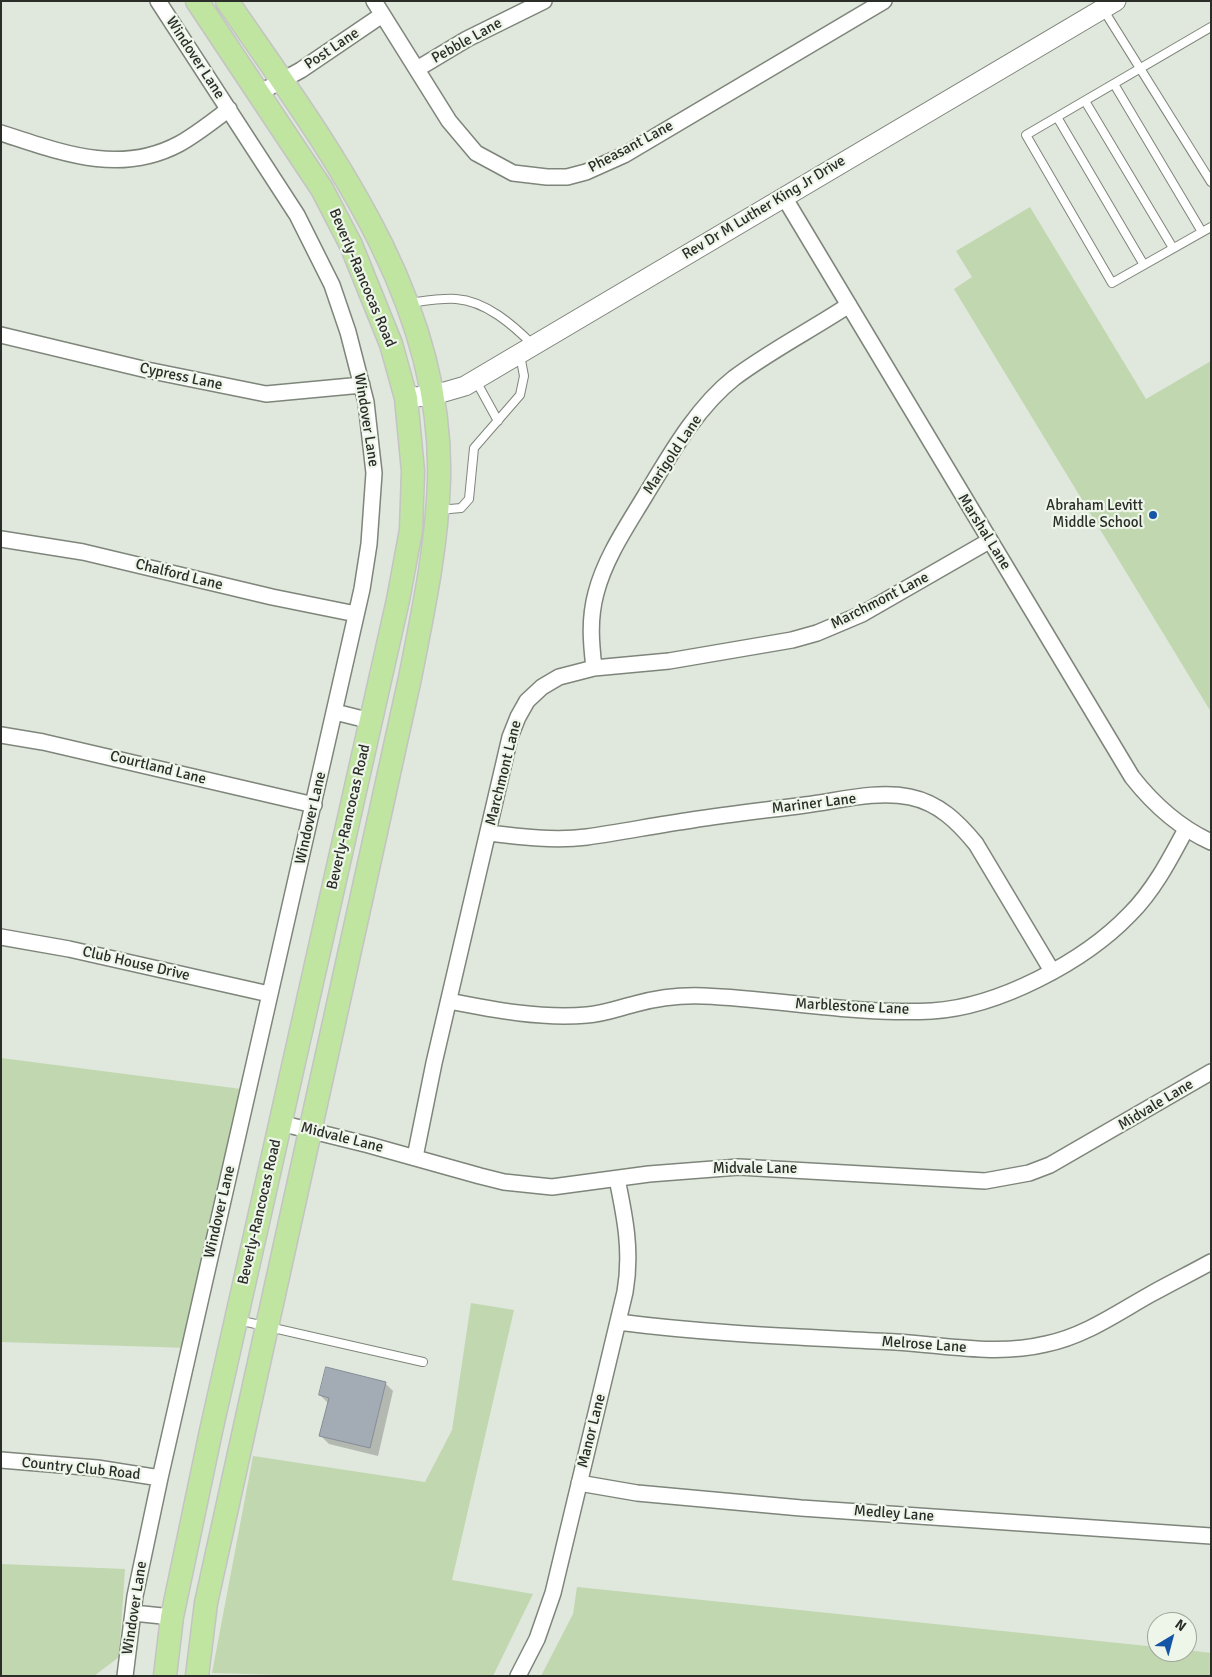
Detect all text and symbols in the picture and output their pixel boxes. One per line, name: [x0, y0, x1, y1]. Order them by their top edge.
street label: Windover Lane: [162, 13, 228, 103]
street label: Pebble Lane: [429, 14, 505, 68]
street label: Post Lane: [301, 24, 363, 74]
street label: Pheasant Lane: [585, 117, 677, 177]
street label: Rev Dr M Luther King Jr Drive: [679, 152, 849, 264]
street label: Beverly-Rancocas Road: [325, 206, 399, 350]
street label: Cypress Lane: [138, 359, 224, 395]
street label: Windover Lane: [350, 372, 382, 468]
street label: Marigold Lane: [640, 412, 706, 498]
street label: Marshal Lane: [954, 491, 1014, 573]
place label: Abraham Levitt Middle School: [1046, 497, 1143, 532]
marker: Abraham Levitt Middle School: [1147, 509, 1159, 521]
street label: Chalford Lane: [133, 555, 225, 595]
street label: Marchmont Lane: [828, 569, 932, 633]
street label: Marchmont Lane: [482, 719, 526, 827]
street label: Beverly-Rancocas Road: [324, 743, 374, 891]
street label: Courtland Lane: [108, 747, 208, 789]
street label: Windover Lane: [292, 770, 330, 866]
street label: Mariner Lane: [771, 790, 857, 818]
street label: Club House Drive: [81, 943, 191, 985]
street label: Marblestone Lane: [794, 995, 910, 1019]
street label: Midvale Lane: [1115, 1076, 1197, 1134]
street label: Midvale Lane: [299, 1119, 385, 1157]
street label: Beverly-Rancocas Road: [235, 1138, 285, 1286]
street label: Midvale Lane: [713, 1160, 797, 1178]
street label: Windover Lane: [201, 1164, 239, 1260]
street label: Melrose Lane: [881, 1333, 967, 1357]
street label: Manor Lane: [574, 1392, 610, 1470]
street label: Country Club Road: [21, 1454, 141, 1484]
street label: Medley Lane: [853, 1502, 935, 1526]
street label: Windover Lane: [119, 1560, 151, 1656]
north arrow: [1147, 1612, 1197, 1662]
text: N: [1172, 1616, 1190, 1635]

